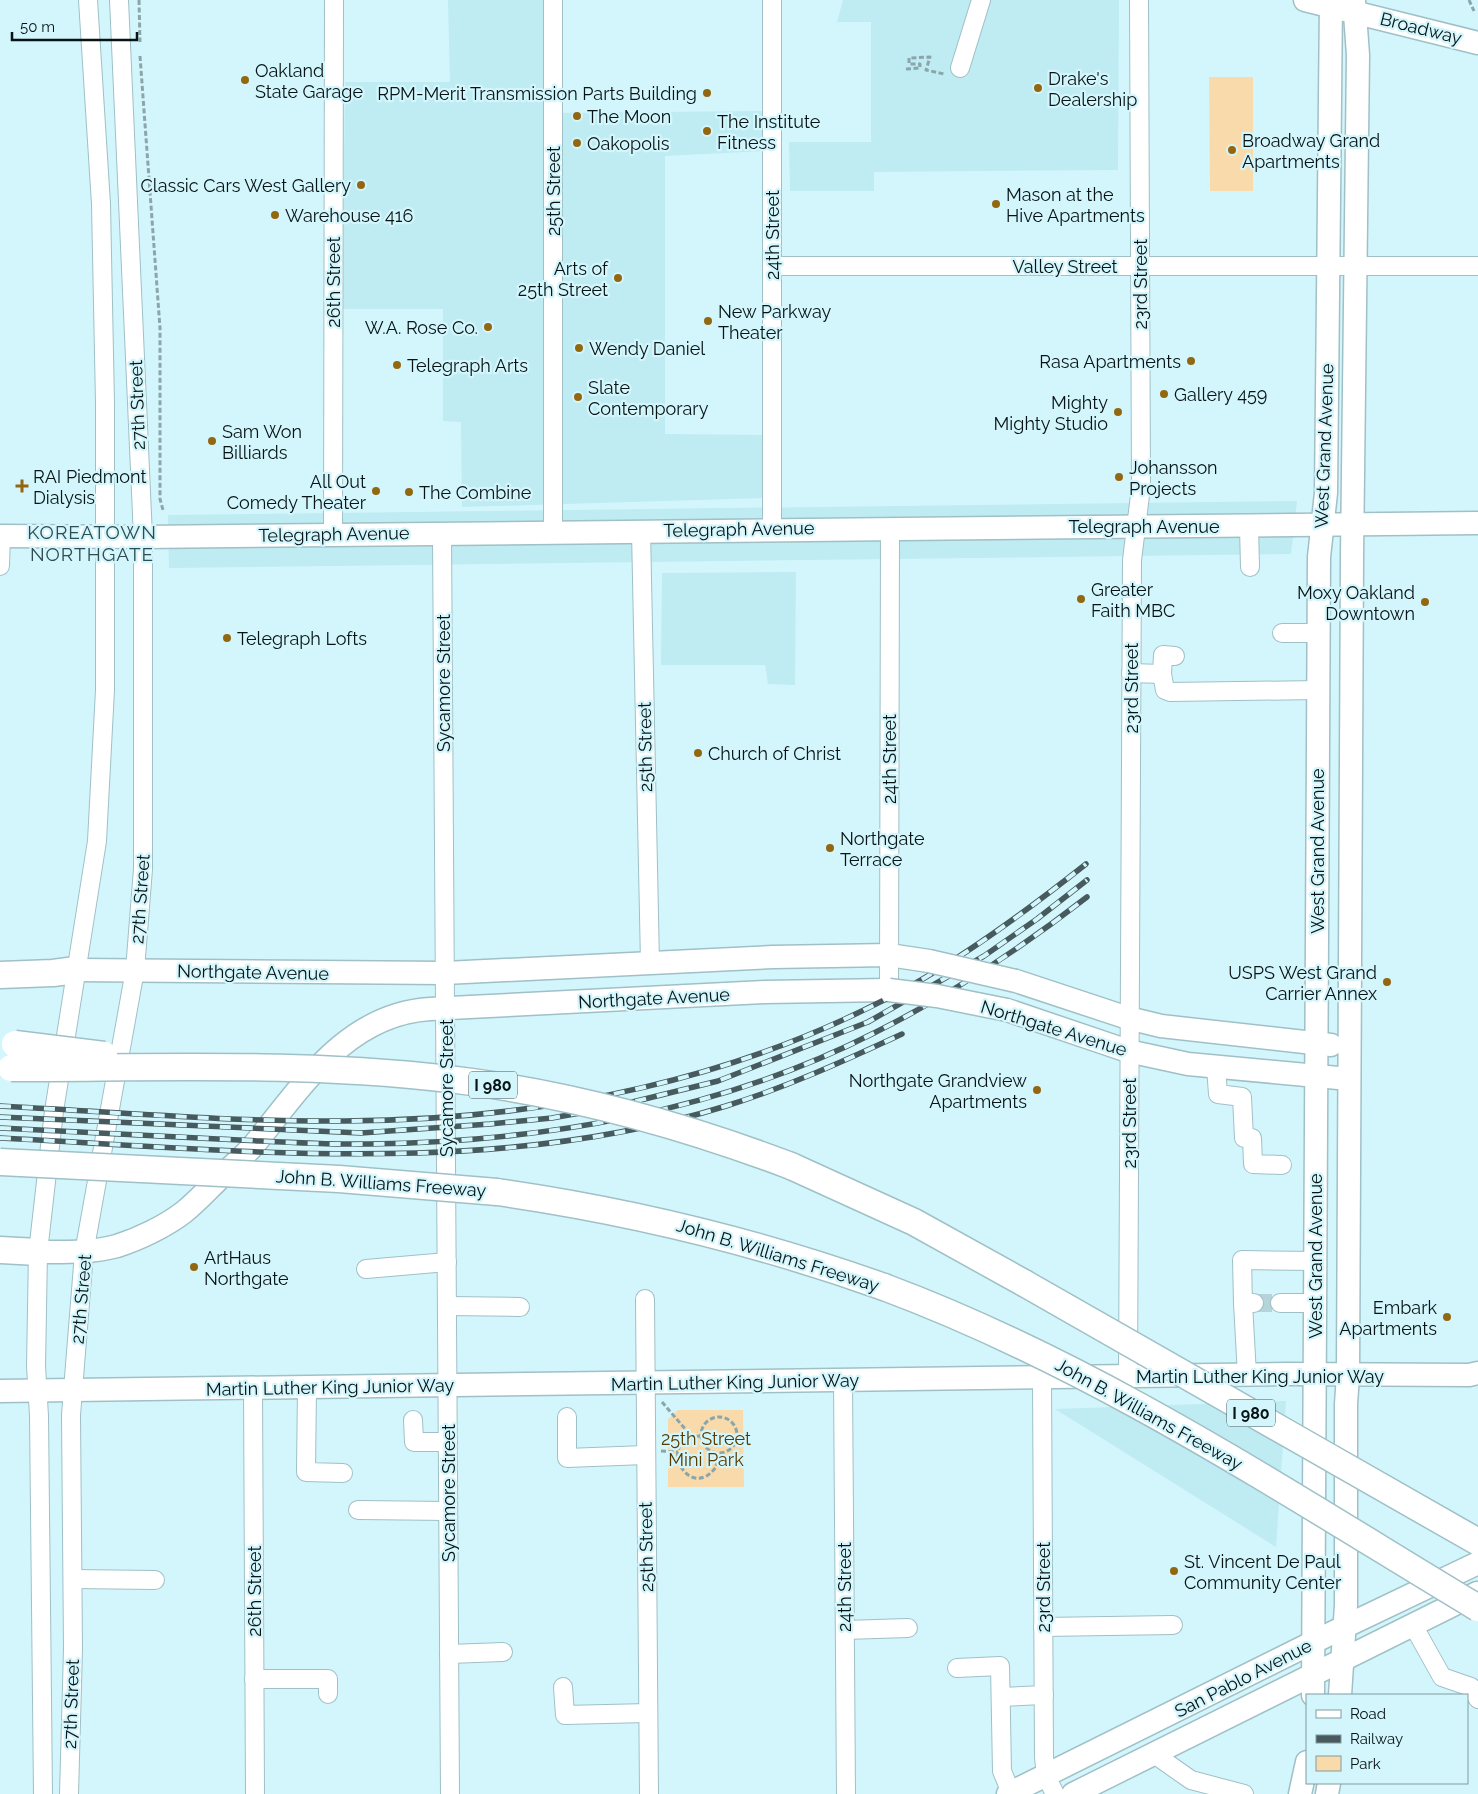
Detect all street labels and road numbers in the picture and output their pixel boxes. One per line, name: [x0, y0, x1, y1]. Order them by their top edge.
street label: Broadway: [1378, 8, 1464, 48]
street label: 25th Street: [543, 146, 564, 236]
street label: 24th Street: [762, 190, 783, 280]
street label: 26th Street: [323, 236, 344, 328]
street label: 23rd Street: [1130, 239, 1151, 329]
street label: Valley Street: [1013, 256, 1117, 277]
street label: 27th Street: [125, 360, 149, 450]
street label: West Grand Avenue: [1311, 363, 1337, 529]
street label: Telegraph Avenue: [1068, 516, 1220, 537]
street label: Telegraph Avenue: [663, 517, 815, 541]
street label: Telegraph Avenue: [258, 522, 410, 546]
street label: Sycamore Street: [433, 614, 454, 752]
street label: 23rd Street: [1121, 643, 1142, 733]
street label: 25th Street: [634, 702, 656, 792]
street label: 24th Street: [879, 714, 900, 804]
street label: West Grand Avenue: [1307, 768, 1328, 934]
street label: 27th Street: [126, 853, 154, 945]
street label: Northgate Avenue: [177, 960, 329, 984]
street label: Northgate Avenue: [578, 984, 731, 1012]
street label: Northgate Avenue: [978, 996, 1130, 1060]
street label: Sycamore Street: [436, 1019, 457, 1157]
road number: I 980: [469, 1072, 517, 1098]
street label: 23rd Street: [1119, 1078, 1140, 1168]
street label: John B. Williams Freeway: [275, 1165, 487, 1201]
street label: West Grand Avenue: [1305, 1173, 1326, 1339]
street label: John B. Williams Freeway: [674, 1214, 882, 1296]
street label: 27th Street: [67, 1253, 95, 1345]
street label: John B. Williams Freeway: [1052, 1354, 1246, 1474]
street label: Martin Luther King Junior Way: [1136, 1366, 1384, 1387]
street label: Martin Luther King Junior Way: [611, 1369, 860, 1395]
street label: Martin Luther King Junior Way: [206, 1374, 455, 1400]
road number: I 980: [1227, 1400, 1275, 1426]
street label: Sycamore Street: [438, 1424, 459, 1562]
street label: 25th Street: [635, 1502, 657, 1592]
street label: 24th Street: [834, 1542, 855, 1632]
street label: 23rd Street: [1033, 1542, 1054, 1632]
street label: 26th Street: [244, 1545, 265, 1637]
street label: San Pablo Avenue: [1171, 1634, 1315, 1722]
street label: 27th Street: [59, 1659, 83, 1749]

